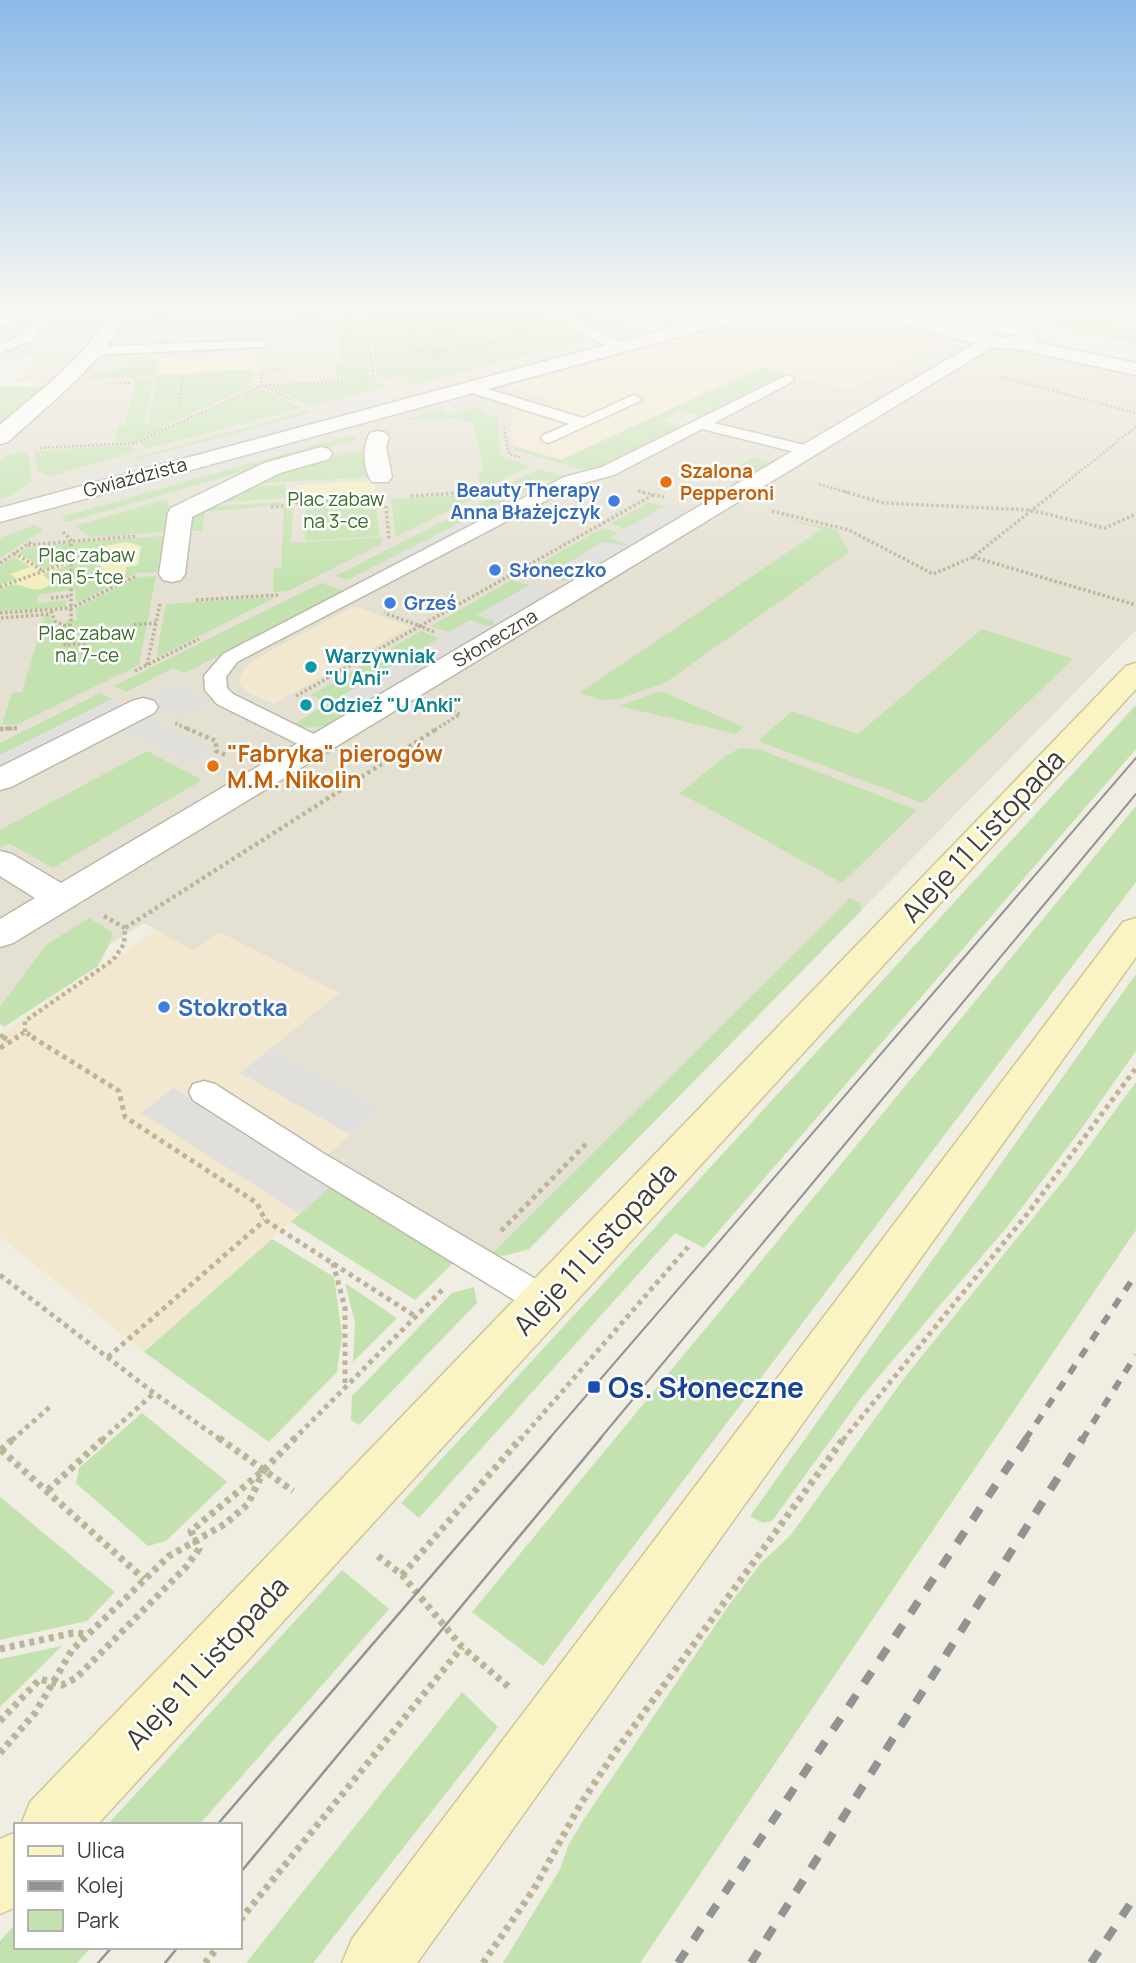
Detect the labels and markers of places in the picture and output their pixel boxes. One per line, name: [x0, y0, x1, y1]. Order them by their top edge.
place label: Szalona Pepperoni: [680, 458, 774, 506]
marker: Szalona Pepperoni: [658, 474, 674, 490]
place label: Beauty Therapy Anna Błażejczyk: [451, 477, 601, 525]
marker: Beauty Therapy Anna Błażejczyk: [606, 493, 622, 509]
place label: Słoneczko: [509, 557, 606, 583]
marker: Słoneczko: [487, 562, 503, 578]
place label: Grześ: [404, 590, 457, 616]
marker: Grześ: [382, 595, 398, 611]
place label: Warzywniak "U Ani": [325, 643, 436, 691]
marker: Warzywniak "U Ani": [303, 659, 319, 675]
place label: Odzież "U Anki": [320, 692, 462, 718]
marker: Odzież "U Anki": [298, 697, 314, 713]
place label: "Fabryka" pierogów M.M. Nikolin: [227, 737, 443, 795]
marker: "Fabryka" pierogów M.M. Nikolin: [205, 758, 221, 774]
place label: Stokrotka: [178, 991, 288, 1023]
marker: Stokrotka: [156, 999, 172, 1015]
place label: Os. Słoneczne: [608, 1368, 804, 1406]
marker: Os. Słoneczne: [586, 1379, 602, 1395]

